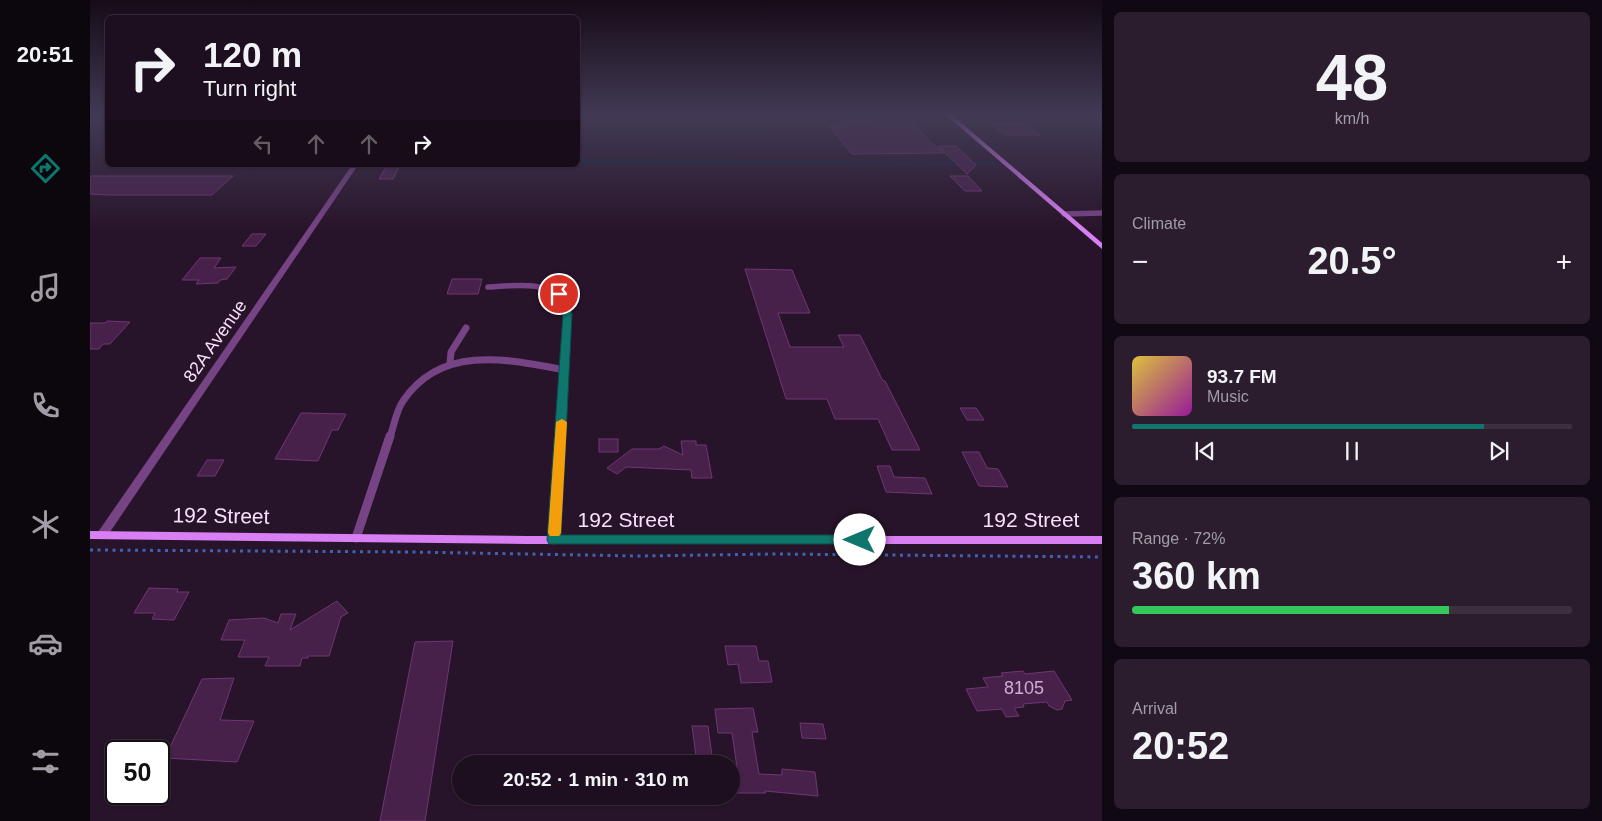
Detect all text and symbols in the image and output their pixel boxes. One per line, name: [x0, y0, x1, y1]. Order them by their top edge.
icon: right: [120, 35, 185, 100]
text: 120 m: [203, 35, 302, 74]
text: 48: [1316, 41, 1388, 114]
text: 20:51: [17, 42, 73, 67]
text: Turn right: [203, 76, 296, 101]
text: km/h: [1335, 110, 1369, 127]
icon: left: [249, 130, 277, 158]
icon: ahead: [302, 130, 330, 158]
icon: ahead: [355, 130, 383, 158]
icon: right: [408, 130, 436, 158]
icon: directions: [28, 151, 63, 186]
text: Climate: [1132, 215, 1186, 232]
text: 20.5°: [1307, 240, 1397, 282]
text: −: [1132, 246, 1148, 277]
text: +: [1556, 246, 1572, 277]
icon: music: [28, 270, 63, 305]
pin: [538, 273, 580, 315]
icon: arrive: [545, 280, 573, 308]
street label: 82A Avenue: [179, 296, 251, 386]
text: 93.7 FM: [1207, 366, 1277, 387]
icon: phone: [28, 388, 63, 423]
text: Music: [1207, 388, 1249, 405]
icon: previous: [1191, 437, 1219, 465]
icon: pause: [1338, 437, 1366, 465]
icon: next: [1485, 437, 1513, 465]
street label: 192 Street: [172, 503, 270, 528]
icon: climate: [28, 507, 63, 542]
street label: 192 Street: [578, 508, 675, 531]
street label: 192 Street: [983, 508, 1080, 531]
position arrow: [833, 513, 885, 565]
text: Range · 72%: [1132, 530, 1225, 547]
text: 360 km: [1132, 555, 1261, 597]
icon: car: [28, 626, 63, 661]
house number: 8105: [1004, 678, 1044, 698]
text: Arrival: [1132, 700, 1177, 717]
text: 20:52: [1132, 725, 1229, 767]
speed limit sign: 50: [105, 740, 170, 805]
icon: filters: [28, 744, 63, 779]
text: 20:52 · 1 min · 310 m: [503, 769, 689, 790]

